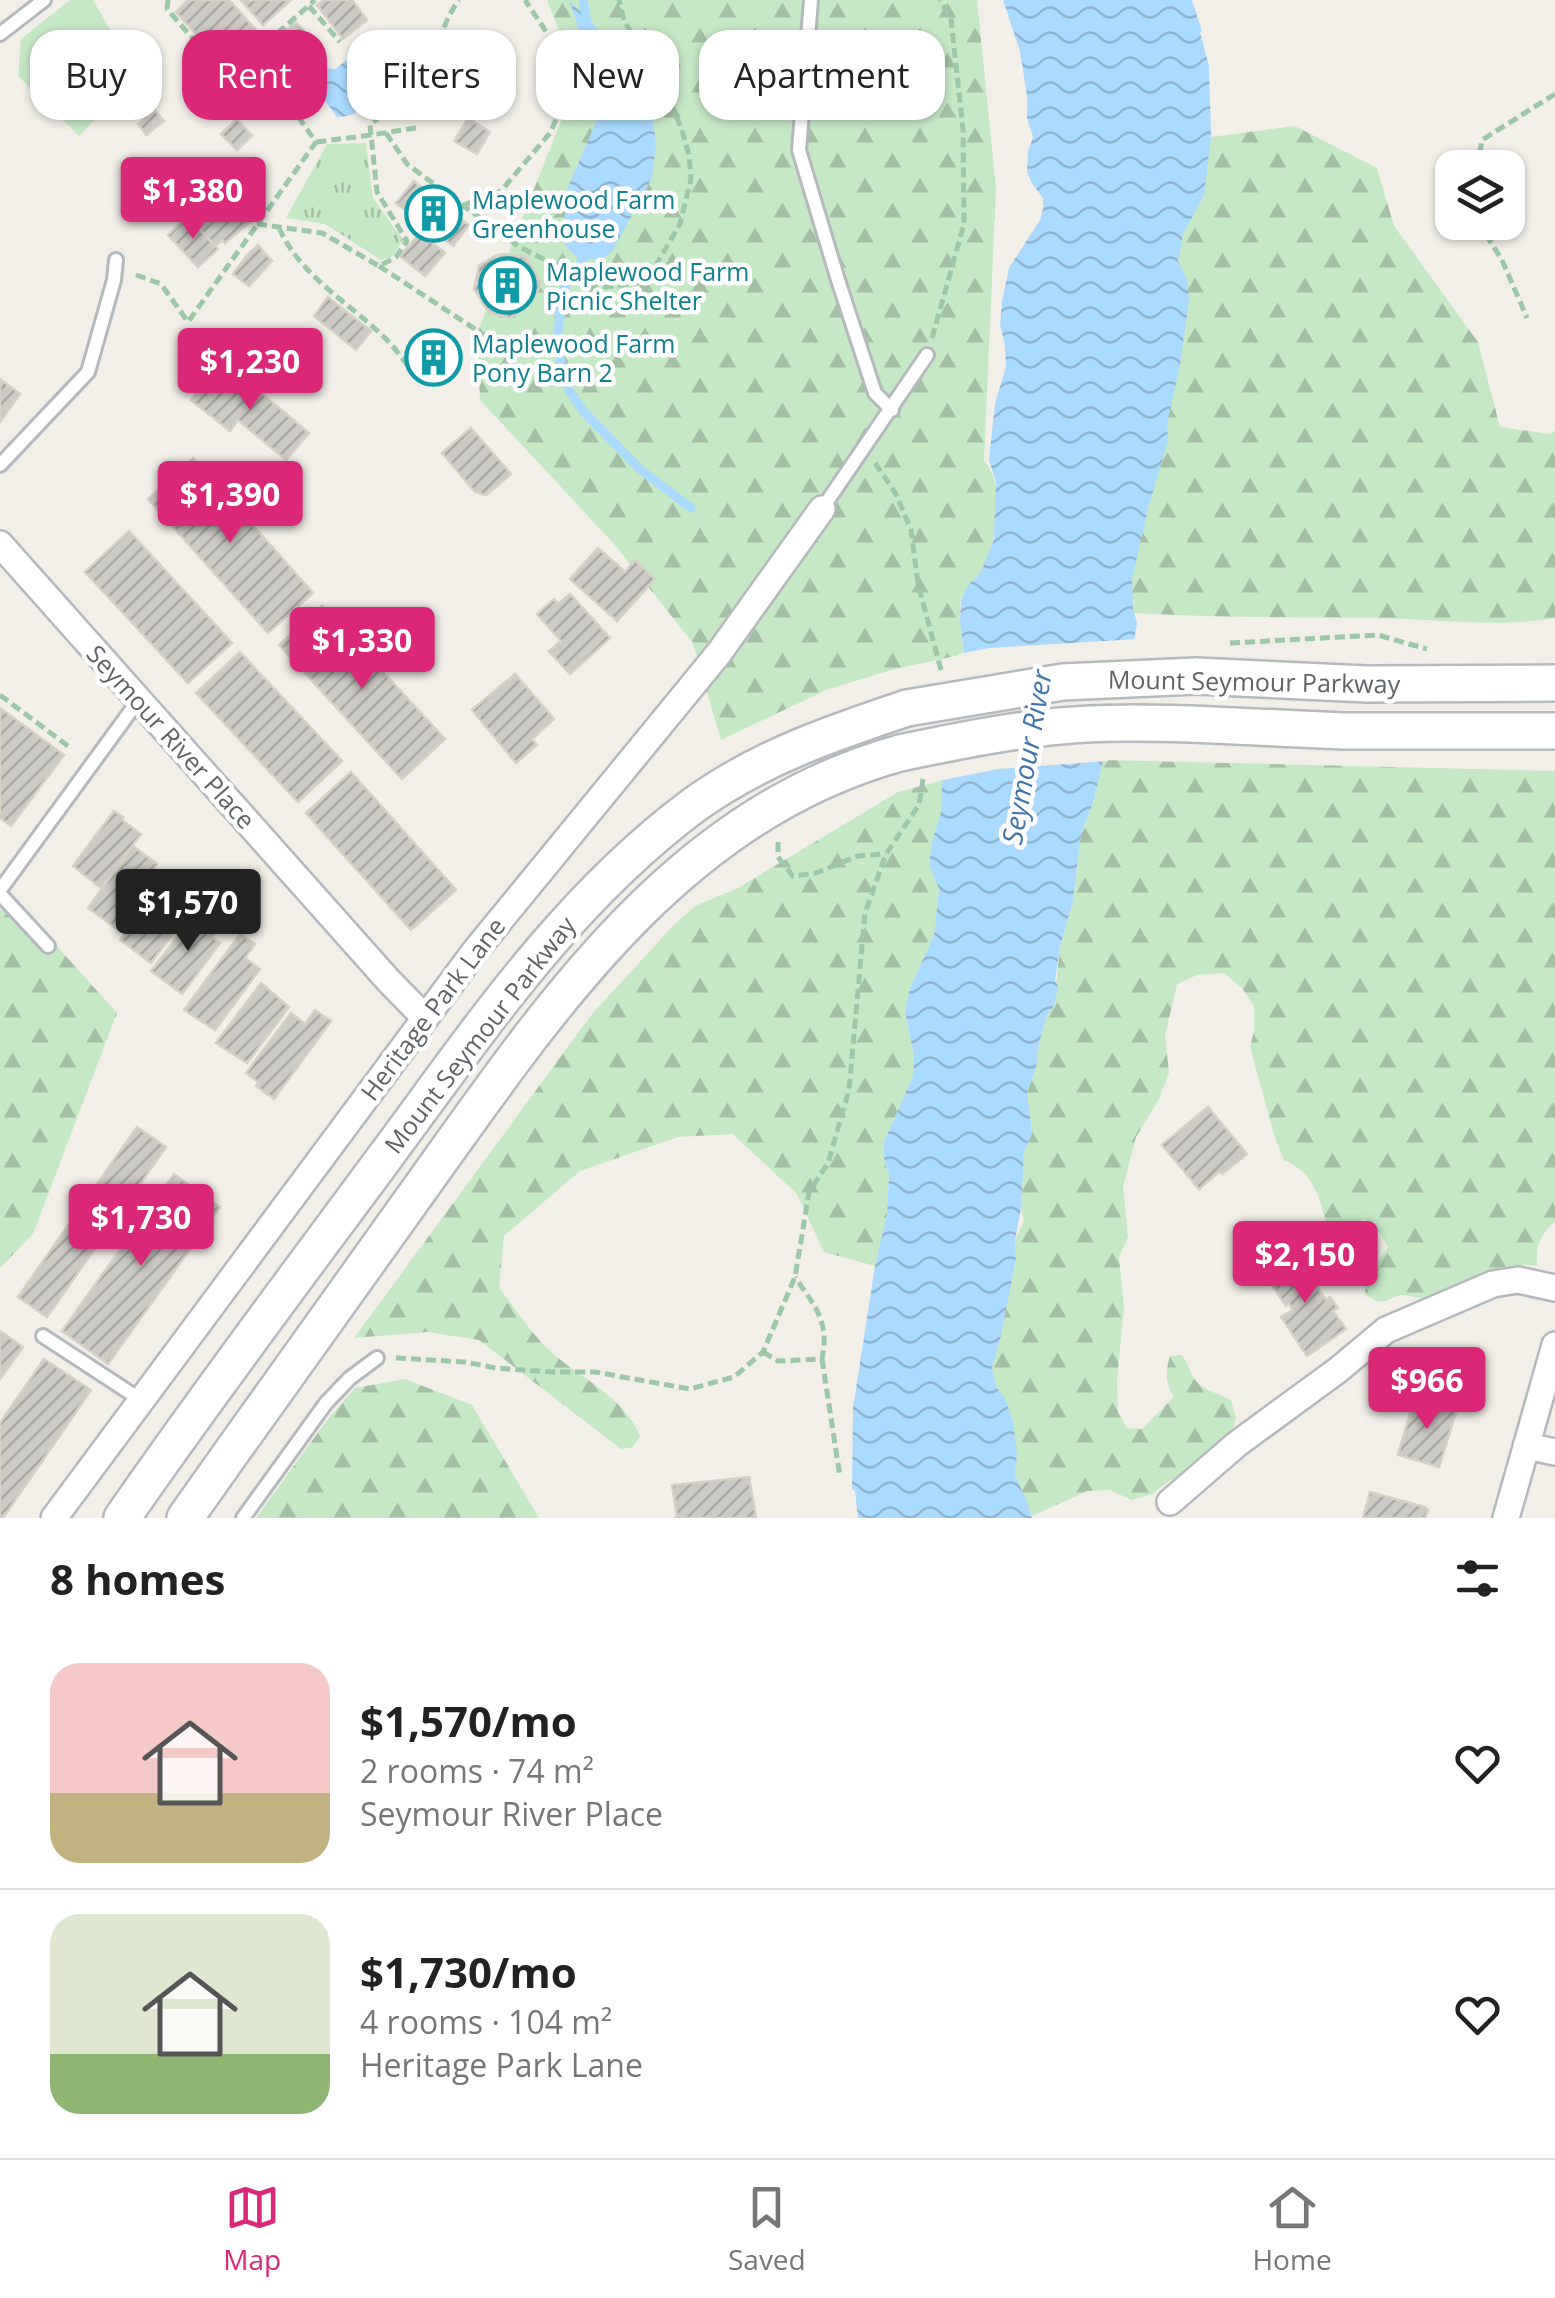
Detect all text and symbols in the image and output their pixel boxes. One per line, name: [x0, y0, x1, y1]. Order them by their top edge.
chip: Buy: [30, 30, 162, 120]
chip: Rent: [182, 30, 327, 120]
chip: Filters: [347, 30, 516, 120]
chip: New: [536, 30, 679, 120]
chip: Apartment: [699, 30, 945, 120]
map controls: [1435, 150, 1525, 240]
button: layers: [1435, 150, 1525, 240]
pin: $1,380: [112, 157, 274, 242]
text: $1,380: [143, 168, 243, 211]
place label: Maplewood Farm Greenhouse: [472, 182, 675, 245]
building icon: Maplewood Farm Greenhouse: [403, 184, 463, 244]
place label: Maplewood Farm Picnic Shelter: [546, 254, 749, 317]
building icon: Maplewood Farm Picnic Shelter: [477, 256, 537, 316]
place label: Maplewood Farm Pony Barn 2: [472, 326, 675, 389]
pin: $1,230: [169, 328, 331, 413]
building icon: Maplewood Farm Pony Barn 2: [403, 328, 463, 388]
text: $1,230: [200, 339, 300, 382]
pin: $1,390: [149, 461, 311, 546]
text: $1,390: [180, 472, 280, 515]
pin: $1,330: [281, 607, 443, 692]
text: $1,330: [312, 618, 412, 661]
street label: Seymour River Place: [80, 637, 264, 836]
street label: Mount Seymour Parkway: [1108, 661, 1401, 701]
water label: Seymour River: [992, 666, 1060, 847]
pin: $1,570: [107, 869, 269, 954]
text: $1,570: [138, 880, 238, 923]
street label: Mount Seymour Parkway: [376, 908, 583, 1160]
street label: Heritage Park Lane: [352, 910, 512, 1107]
pin: $1,730: [60, 1184, 222, 1269]
text: $1,730: [91, 1195, 191, 1238]
pin: $2,150: [1224, 1221, 1386, 1306]
text: $2,150: [1255, 1232, 1355, 1275]
pin: $966: [1368, 1347, 1486, 1432]
text: $966: [1390, 1358, 1464, 1401]
text: 8 homes: [50, 1550, 225, 1607]
icon: filters: [1450, 1551, 1505, 1606]
text: $1,570/mo: [360, 1692, 577, 1749]
icon: home: [130, 1703, 250, 1823]
icon: heart: [1450, 1736, 1505, 1791]
text: 2 rooms · 74 m²: [360, 1749, 594, 1792]
text: Seymour River Place: [360, 1792, 663, 1835]
text: $1,730/mo: [360, 1943, 577, 2000]
icon: home: [130, 1954, 250, 2074]
icon: heart: [1450, 1987, 1505, 2042]
text: 4 rooms · 104 m²: [360, 2000, 612, 2043]
text: Heritage Park Lane: [360, 2043, 643, 2086]
tab: Map: [223, 2180, 281, 2278]
tab: Saved: [728, 2180, 806, 2278]
tab: Home: [1252, 2180, 1332, 2278]

